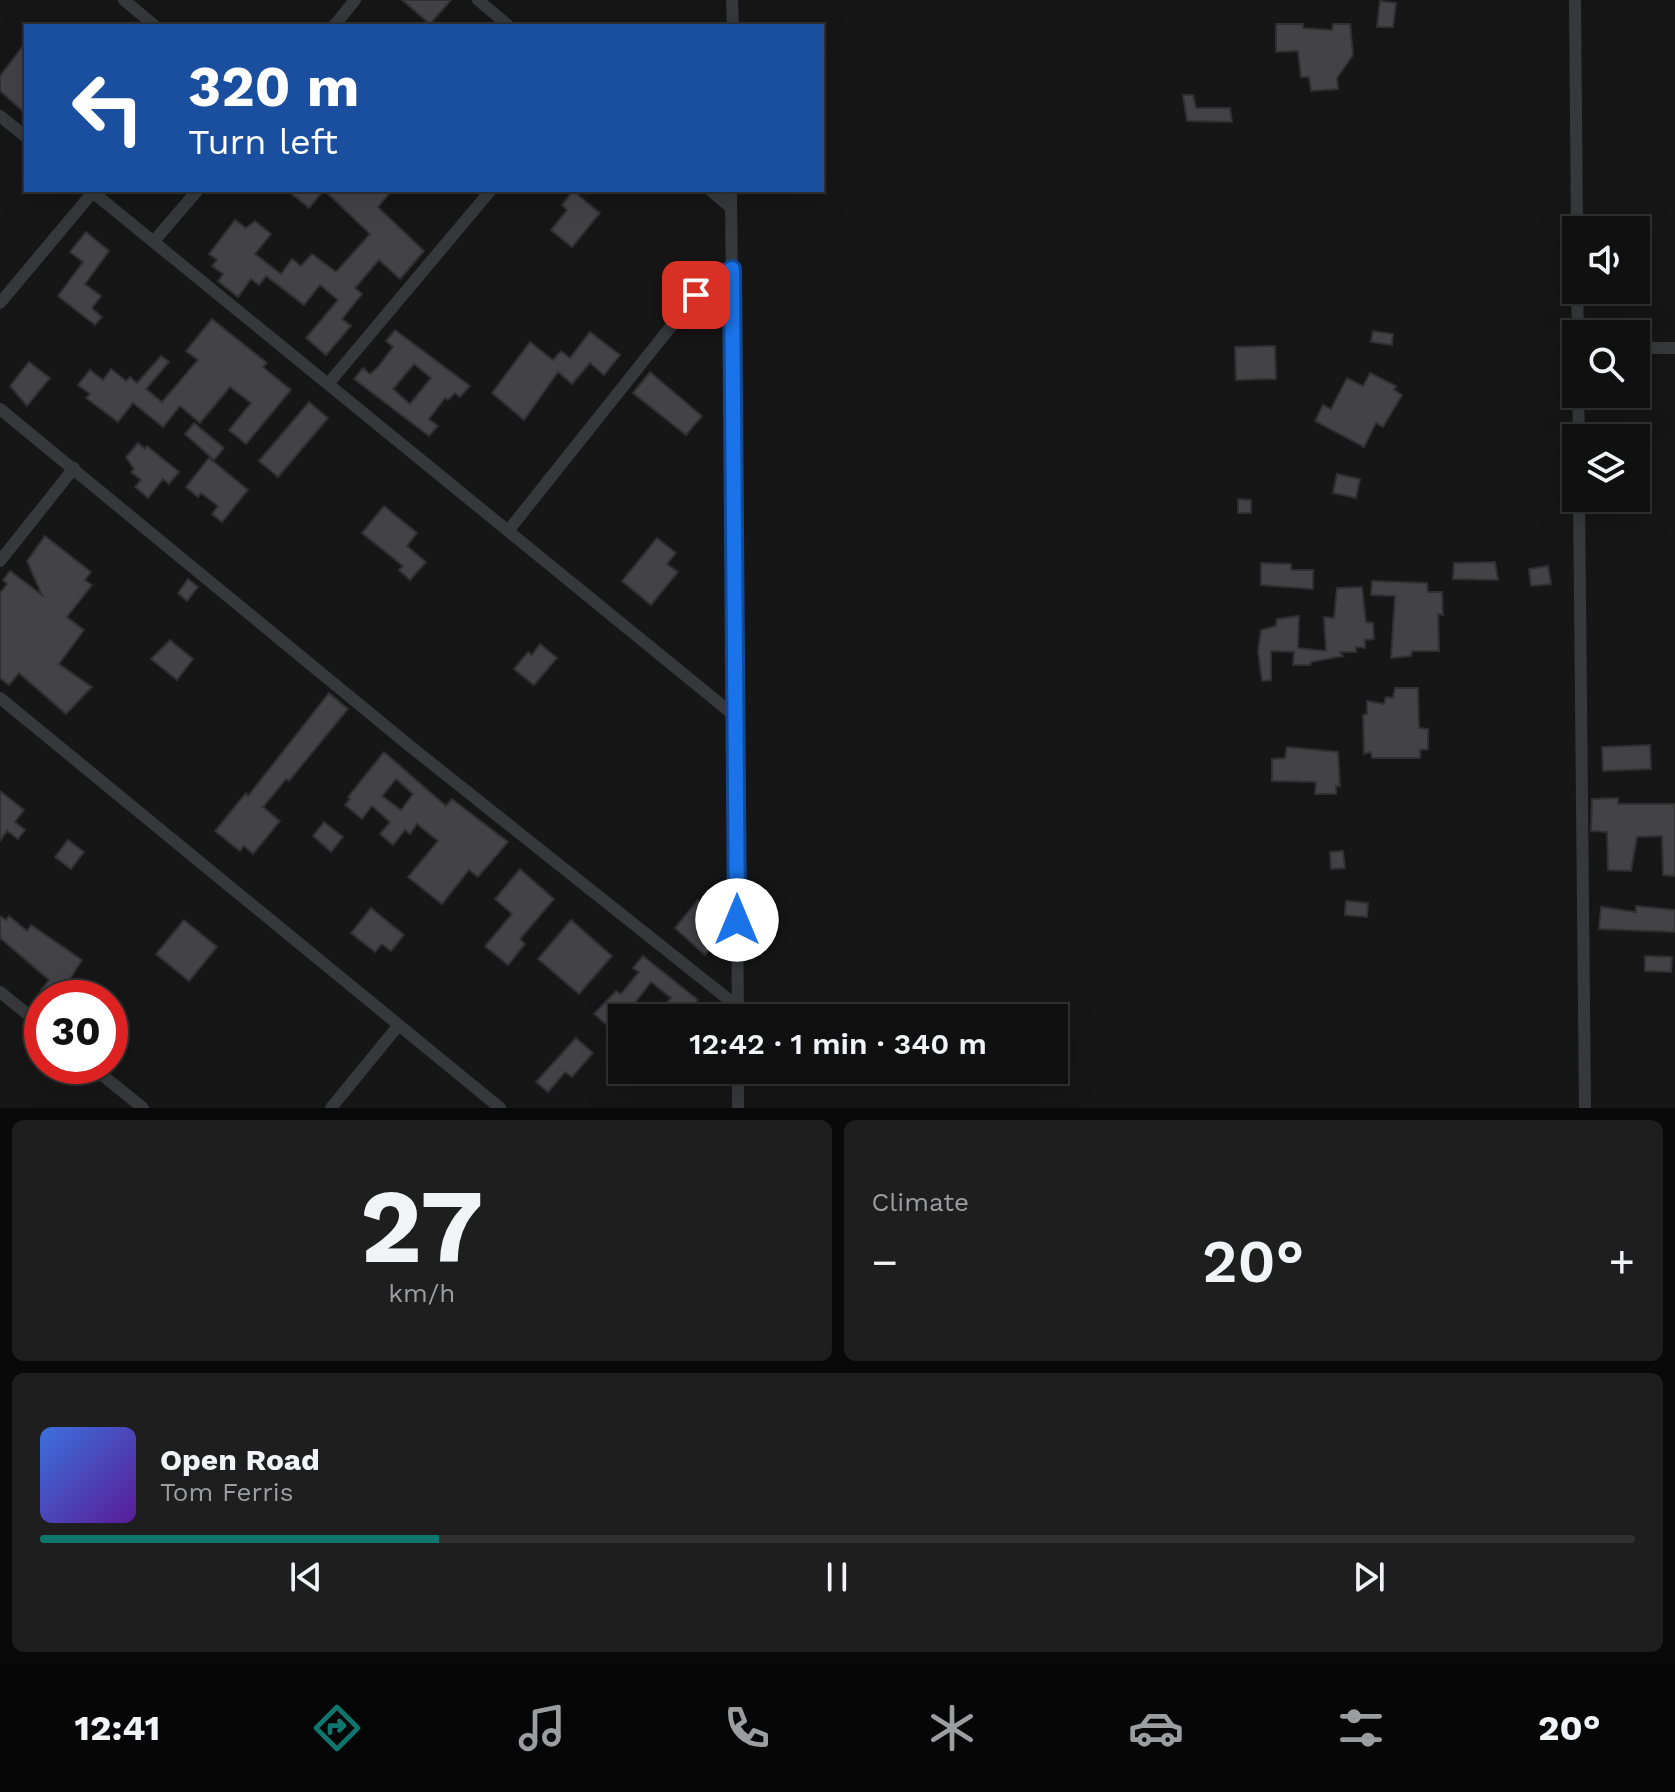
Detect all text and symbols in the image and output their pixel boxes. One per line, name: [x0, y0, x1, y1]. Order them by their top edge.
text: 320 m: [188, 54, 359, 120]
icon: left: [56, 56, 160, 160]
text: Turn left: [188, 121, 338, 163]
map controls: [1562, 216, 1650, 512]
button: sound: [1562, 216, 1650, 304]
pin: [662, 261, 730, 329]
icon: arrive: [674, 273, 718, 317]
button: search: [1562, 320, 1650, 408]
button: layers: [1562, 424, 1650, 512]
position arrow: [695, 878, 779, 962]
speed limit sign: 30: [24, 980, 128, 1084]
text: 12:42 · 1 min · 340 m: [689, 1026, 987, 1061]
text: 27: [360, 1165, 483, 1287]
text: Climate: [872, 1187, 969, 1217]
text: 20°: [1202, 1226, 1305, 1297]
text: −: [872, 1236, 898, 1288]
text: +: [1608, 1236, 1635, 1288]
text: km/h: [388, 1278, 455, 1308]
text: Open Road: [160, 1442, 320, 1477]
text: Tom Ferris: [160, 1477, 293, 1507]
icon: previous: [284, 1555, 328, 1599]
icon: pause: [815, 1555, 859, 1599]
icon: next: [1347, 1555, 1391, 1599]
icon: directions: [309, 1700, 365, 1756]
icon: music: [514, 1700, 570, 1756]
icon: phone: [719, 1700, 775, 1756]
icon: climate: [924, 1700, 980, 1756]
icon: car: [1128, 1700, 1184, 1756]
icon: filters: [1333, 1700, 1389, 1756]
text: 12:41: [74, 1707, 160, 1749]
text: 20°: [1538, 1707, 1601, 1749]

